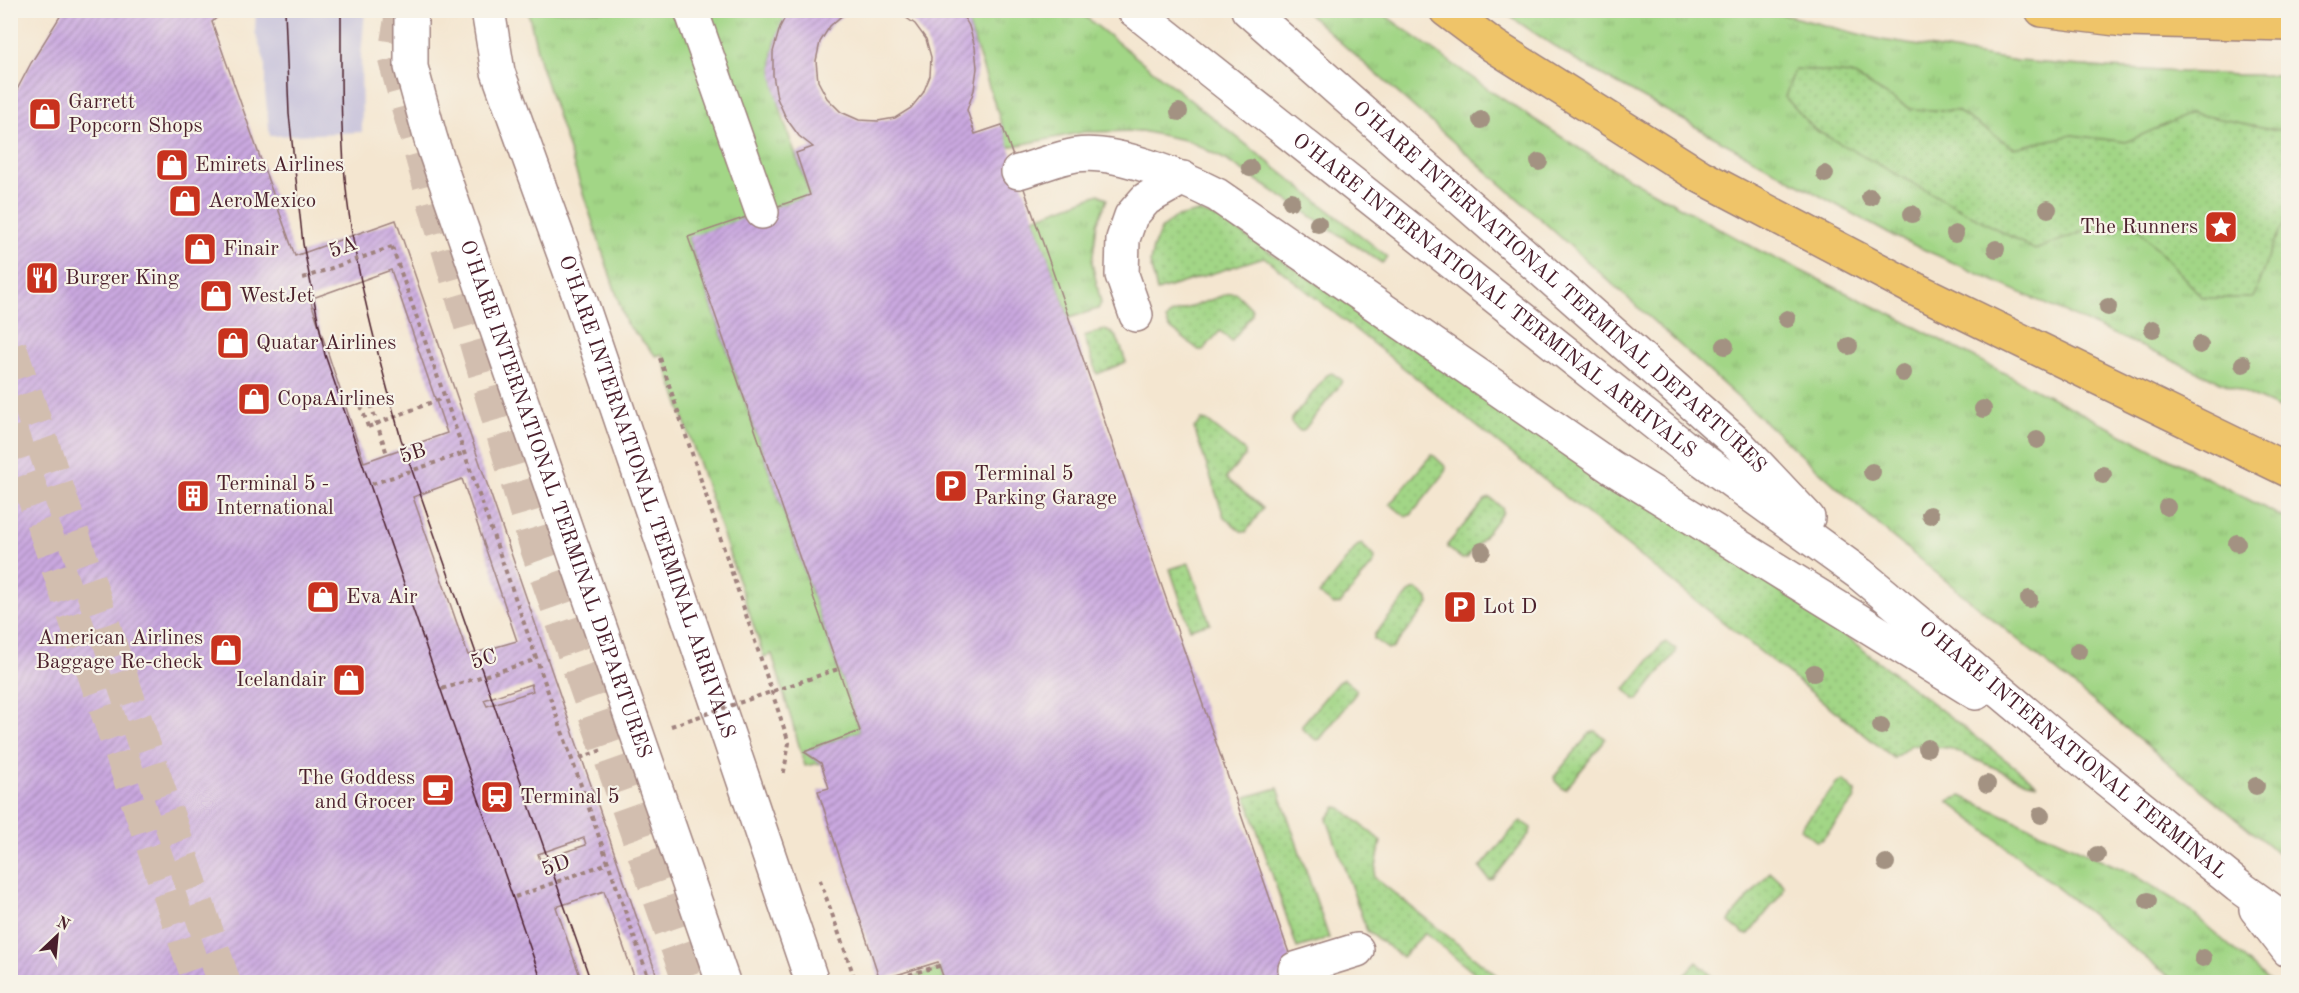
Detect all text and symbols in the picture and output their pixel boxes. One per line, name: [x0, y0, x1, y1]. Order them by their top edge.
place label: Garrett Popcorn Shops: [68, 92, 203, 137]
shop icon: Garrett Popcorn Shops: [27, 96, 63, 132]
street label: O'HARE INTERNATIONAL TERMINAL DEPARTURES: [1349, 97, 1770, 477]
street label: O'HARE INTERNATIONAL TERMINAL ARRIVALS: [1289, 130, 1700, 462]
shop icon: Emirets Airlines: [154, 147, 190, 183]
place label: Emirets Airlines: [195, 155, 344, 176]
shop icon: AeroMexico: [167, 183, 203, 219]
place label: AeroMexico: [208, 191, 316, 212]
place icon: The Runners: [2203, 209, 2239, 245]
place label: The Runners: [2080, 217, 2198, 238]
shop icon: Finair: [182, 231, 218, 267]
street label: 5A: [326, 233, 360, 263]
street label: O'HARE INTERNATIONAL TERMINAL DEPARTURES: [456, 237, 655, 761]
place label: Finair: [223, 239, 279, 260]
street label: O'HARE INTERNATIONAL TERMINAL ARRIVALS: [555, 253, 739, 741]
restaurant icon: Burger King: [24, 260, 60, 296]
place label: Burger King: [65, 268, 180, 289]
shop icon: WestJet: [198, 278, 234, 314]
place label: WestJet: [239, 286, 314, 307]
shop icon: Quatar Airlines: [215, 325, 251, 361]
place label: Quatar Airlines: [256, 333, 396, 354]
shop icon: CopaAirlines: [236, 381, 272, 417]
place label: CopaAirlines: [277, 389, 395, 410]
street label: 5B: [397, 440, 429, 468]
place label: Terminal 5 Parking Garage: [974, 464, 1117, 509]
parking icon: Terminal 5 Parking Garage: [933, 468, 969, 504]
place label: Terminal 5 - International: [216, 474, 334, 519]
building icon: Terminal 5 - International: [175, 478, 211, 514]
shop icon: Eva Air: [305, 579, 341, 615]
place label: Eva Air: [346, 587, 418, 608]
parking icon: Lot D: [1442, 589, 1478, 625]
place label: Lot D: [1483, 597, 1537, 618]
street label: O'HARE INTERNATIONAL TERMINAL: [1915, 618, 2231, 883]
place label: American Airlines Baggage Re-check: [35, 628, 203, 673]
shop icon: American Airlines Baggage Re-check: [208, 632, 244, 668]
street label: 5C: [468, 646, 500, 674]
shop icon: Icelandair: [331, 662, 367, 698]
place label: Icelandair: [236, 670, 326, 691]
place label: The Goddess and Grocer: [298, 768, 415, 813]
cafe icon: The Goddess and Grocer: [420, 772, 456, 808]
station icon: Terminal 5: [479, 779, 515, 815]
place label: Terminal 5: [520, 787, 620, 808]
street label: 5D: [539, 851, 573, 881]
north arrow: [27, 906, 87, 966]
text: N: [54, 914, 72, 935]

